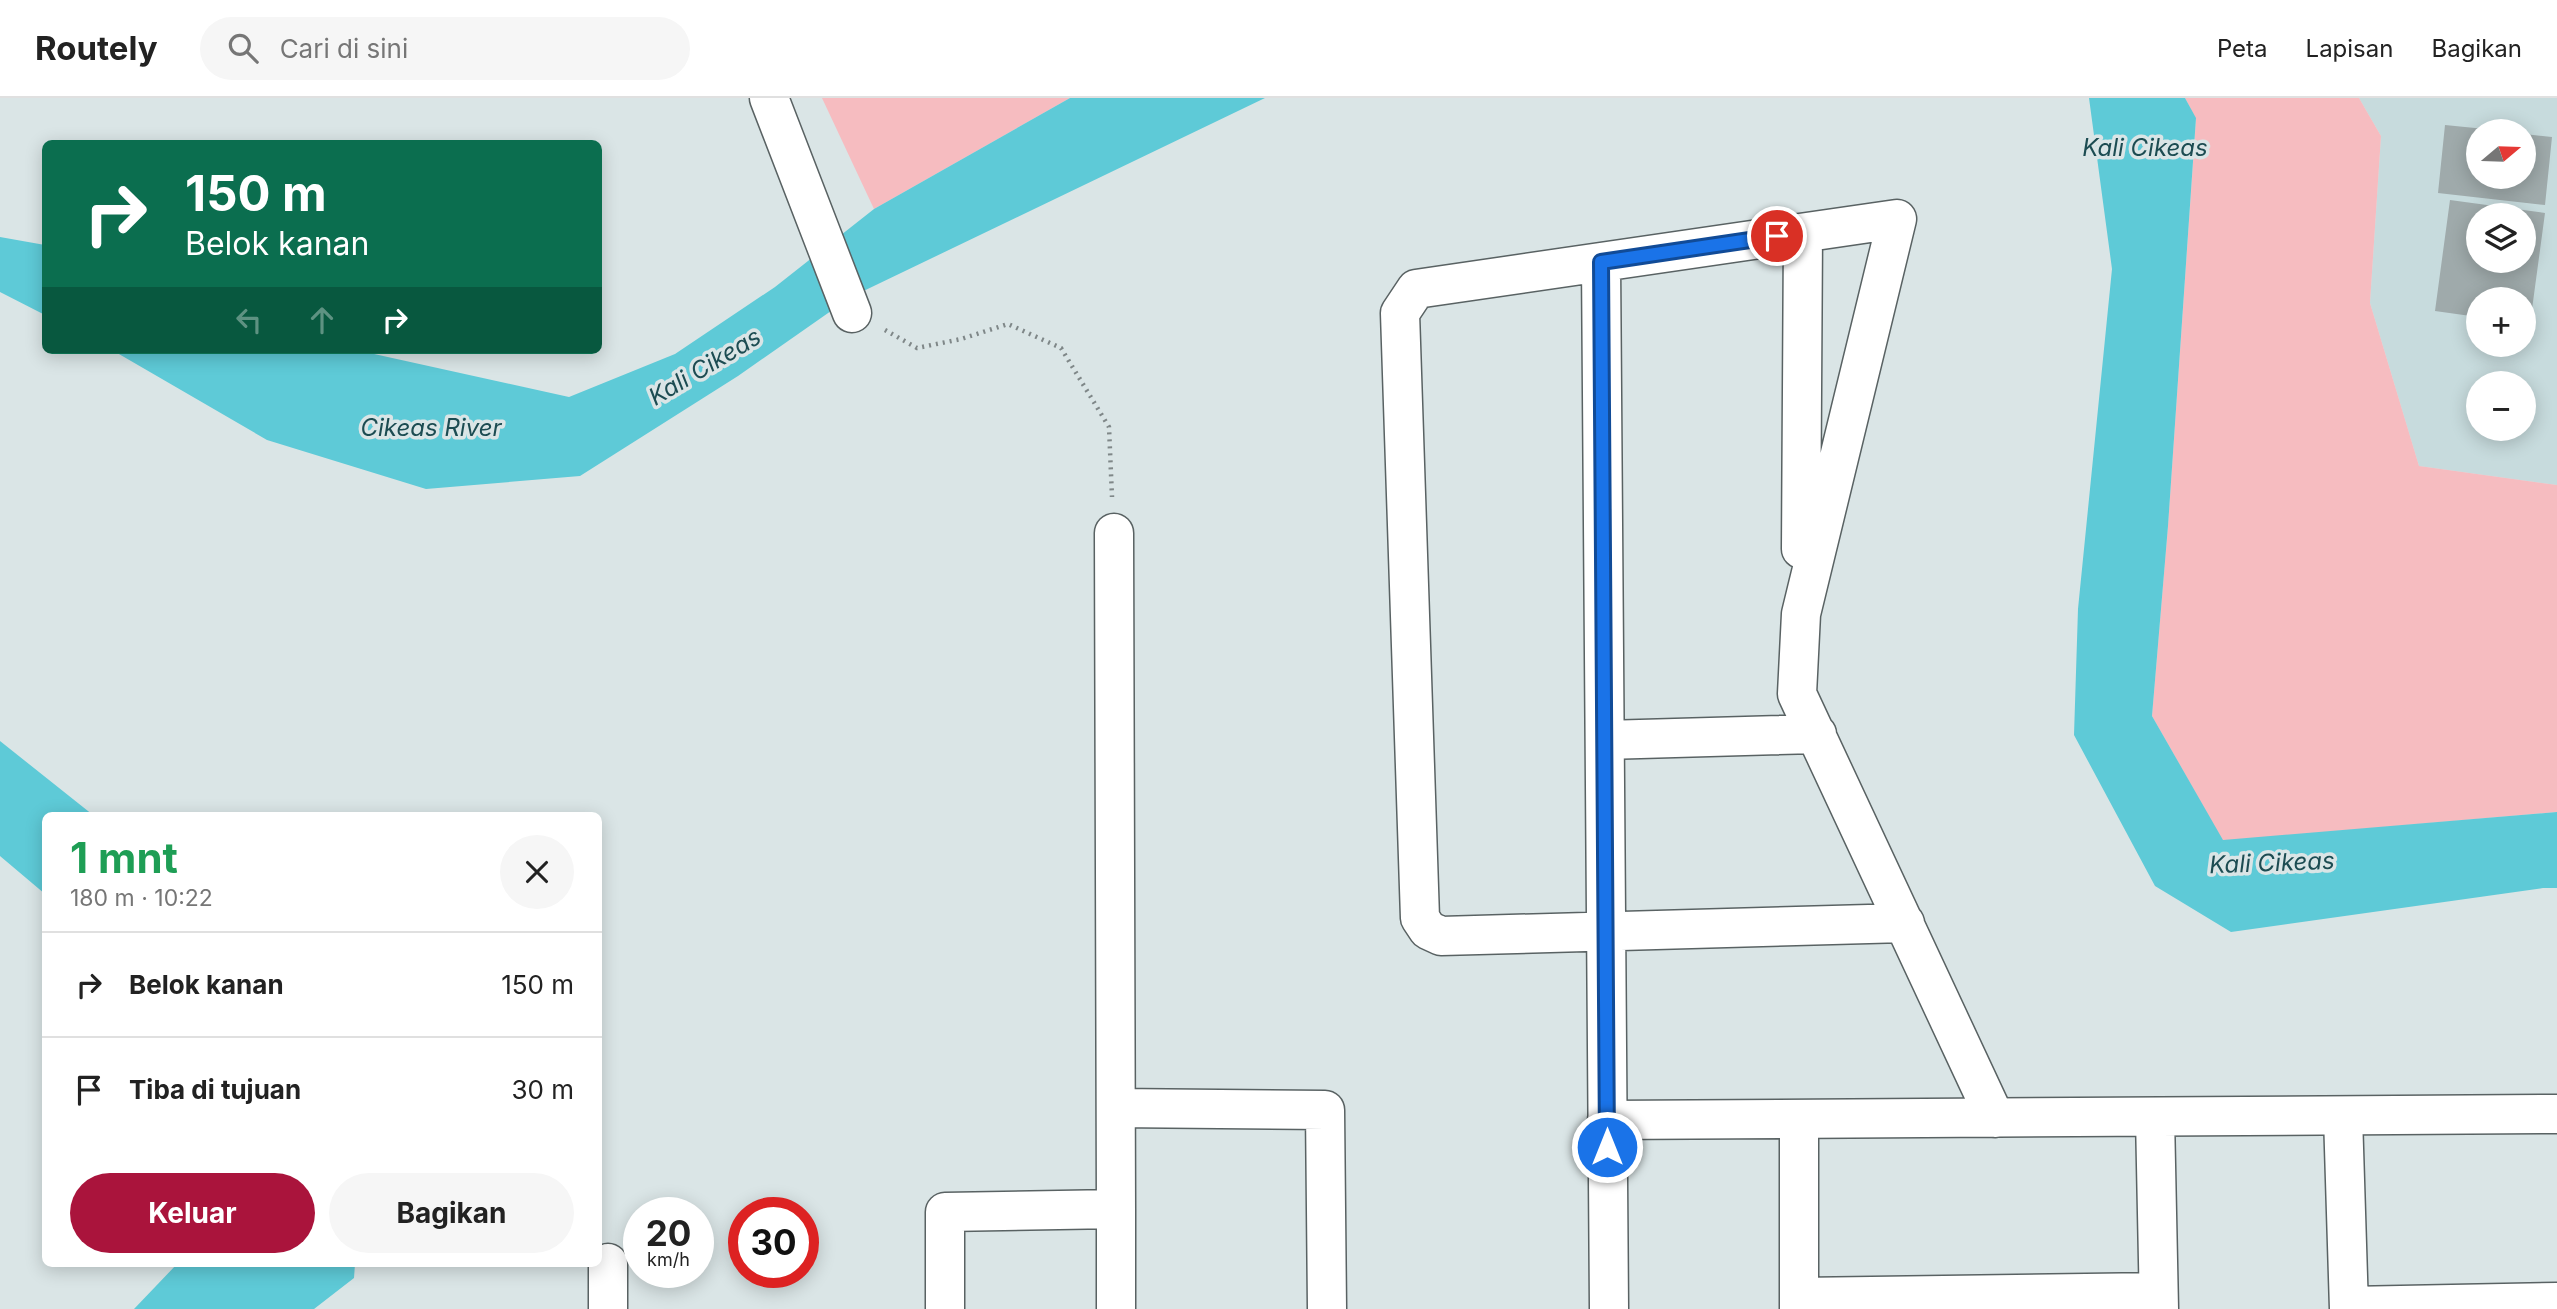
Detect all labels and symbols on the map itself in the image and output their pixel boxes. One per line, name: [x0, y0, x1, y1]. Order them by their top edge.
north arrow: [2466, 119, 2536, 189]
water label: Kali Cikeas: [2082, 133, 2208, 162]
pin: [1747, 206, 1807, 266]
water label: Kali Cikeas: [643, 322, 766, 411]
water label: Cikeas River: [360, 413, 503, 442]
water label: Kali Cikeas: [2209, 846, 2335, 879]
position arrow: [1570, 1110, 1644, 1184]
speed limit sign: 30: [728, 1197, 819, 1288]

